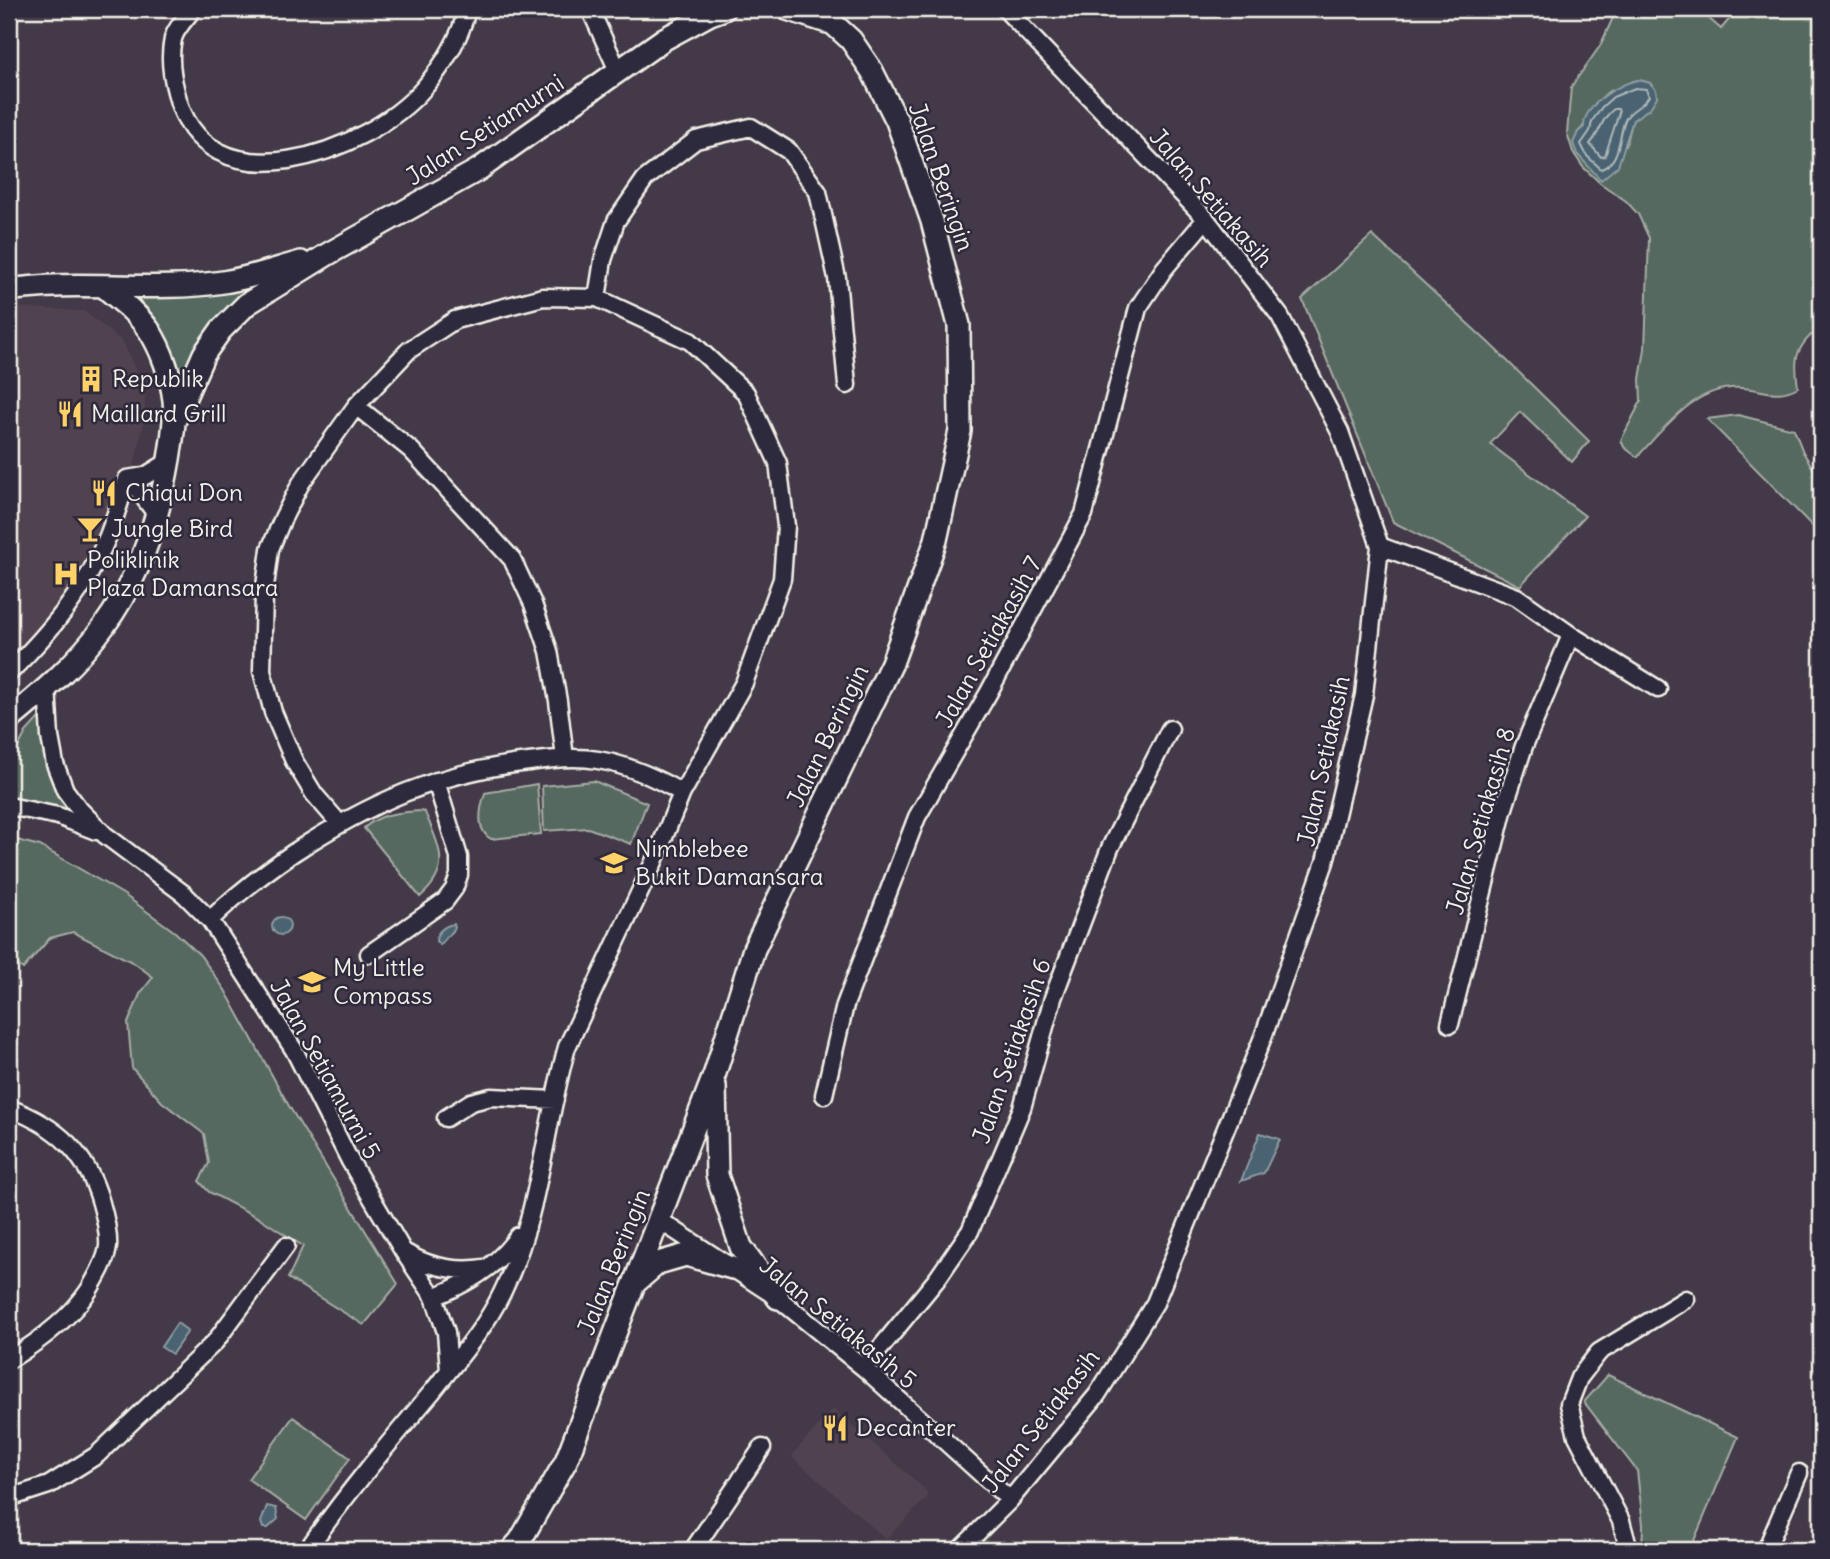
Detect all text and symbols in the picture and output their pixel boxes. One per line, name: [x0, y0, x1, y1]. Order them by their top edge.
street label: Jalan Setiamurni: [400, 67, 569, 191]
street label: Jalan Beringin: [903, 99, 981, 255]
street label: Jalan Setiakasih: [1143, 122, 1280, 273]
place label: Republik: [112, 363, 204, 393]
building icon: Republik: [76, 364, 106, 394]
place label: Maillard Grill: [91, 398, 226, 428]
restaurant icon: Maillard Grill: [55, 399, 85, 429]
place label: Chiqui Don: [125, 477, 243, 507]
restaurant icon: Chiqui Don: [89, 478, 119, 508]
place label: Jungle Bird: [111, 513, 233, 543]
bar icon: Jungle Bird: [75, 514, 105, 544]
place label: Poliklinik Plaza Damansara: [87, 544, 278, 602]
street label: Jalan Setiakasih 7: [929, 550, 1048, 732]
hospital icon: Poliklinik Plaza Damansara: [51, 559, 81, 589]
street label: Jalan Beringin: [780, 659, 875, 812]
street label: Jalan Setiakasih: [1290, 673, 1356, 849]
street label: Jalan Setiakasih 8: [1439, 724, 1521, 918]
place label: Nimblebee Bukit Damansara: [635, 833, 823, 891]
school or university icon: Nimblebee Bukit Damansara: [599, 848, 629, 878]
place label: My Little Compass: [333, 952, 432, 1010]
street label: Jalan Setiakasih 6: [965, 954, 1057, 1147]
school or university icon: My Little Compass: [297, 967, 327, 997]
street label: Jalan Setiamurni 5: [264, 973, 388, 1164]
street label: Jalan Beringin: [570, 1184, 656, 1339]
street label: Jalan Setiakasih 5: [754, 1250, 923, 1395]
street label: Jalan Setiakasih: [975, 1343, 1106, 1498]
place label: Decanter: [856, 1412, 956, 1442]
restaurant icon: Decanter: [820, 1413, 850, 1443]

